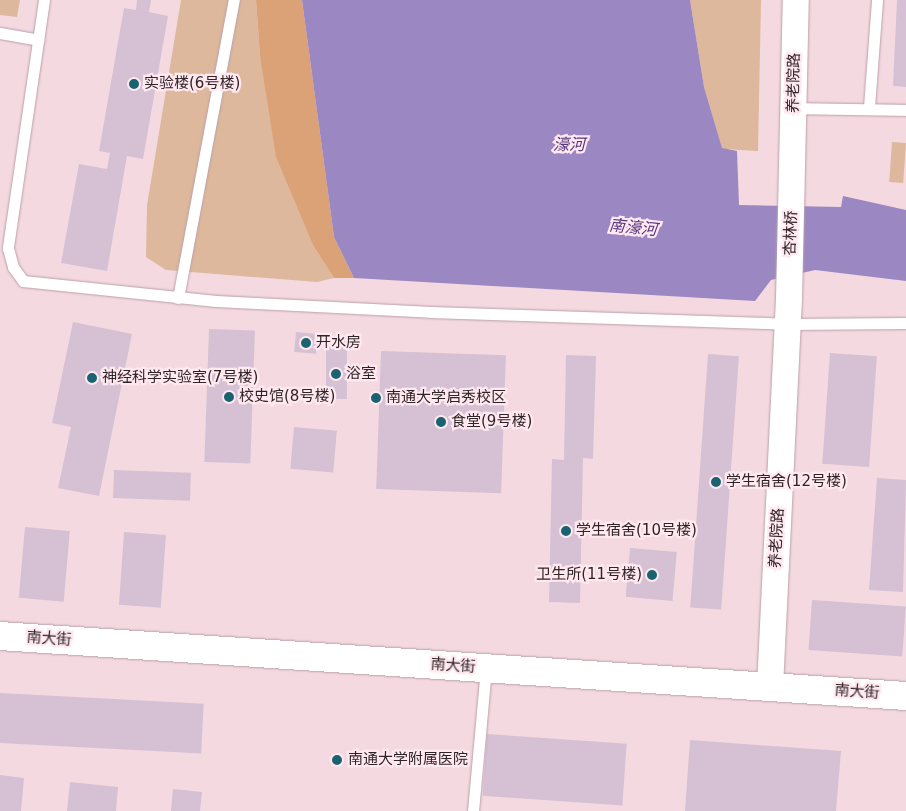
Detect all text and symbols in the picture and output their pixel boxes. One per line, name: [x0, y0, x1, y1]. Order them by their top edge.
street label: 养老院路: [784, 53, 804, 113]
place label: 实验楼(6号楼): [144, 75, 240, 93]
marker: 实验楼(6号楼): [128, 78, 140, 90]
water label: 濠河: [553, 135, 585, 155]
street label: 杏林桥: [781, 210, 801, 256]
water label: 南濠河: [608, 216, 658, 240]
place label: 开水房: [316, 334, 361, 352]
marker: 开水房: [300, 337, 312, 349]
place label: 浴室: [346, 365, 376, 383]
marker: 浴室: [330, 368, 342, 380]
place label: 神经科学实验室(7号楼): [102, 369, 258, 387]
marker: 神经科学实验室(7号楼): [86, 372, 98, 384]
place label: 校史馆(8号楼): [239, 388, 335, 406]
place label: 南通大学启秀校区: [386, 389, 506, 407]
marker: 校史馆(8号楼): [223, 391, 235, 403]
marker: 南通大学启秀校区: [370, 392, 382, 404]
place label: 食堂(9号楼): [451, 413, 532, 431]
marker: 食堂(9号楼): [435, 416, 447, 428]
place label: 学生宿舍(12号楼): [726, 473, 847, 491]
marker: 学生宿舍(12号楼): [710, 476, 722, 488]
street label: 养老院路: [766, 508, 788, 568]
place label: 学生宿舍(10号楼): [576, 522, 697, 540]
marker: 学生宿舍(10号楼): [560, 525, 572, 537]
place label: 卫生所(11号楼): [536, 566, 642, 584]
marker: 卫生所(11号楼): [646, 569, 658, 581]
street label: 南大街: [26, 628, 72, 650]
street label: 南大街: [430, 655, 476, 677]
street label: 南大街: [834, 681, 880, 703]
place label: 南通大学附属医院: [348, 751, 468, 769]
marker: 南通大学附属医院: [330, 753, 344, 767]

